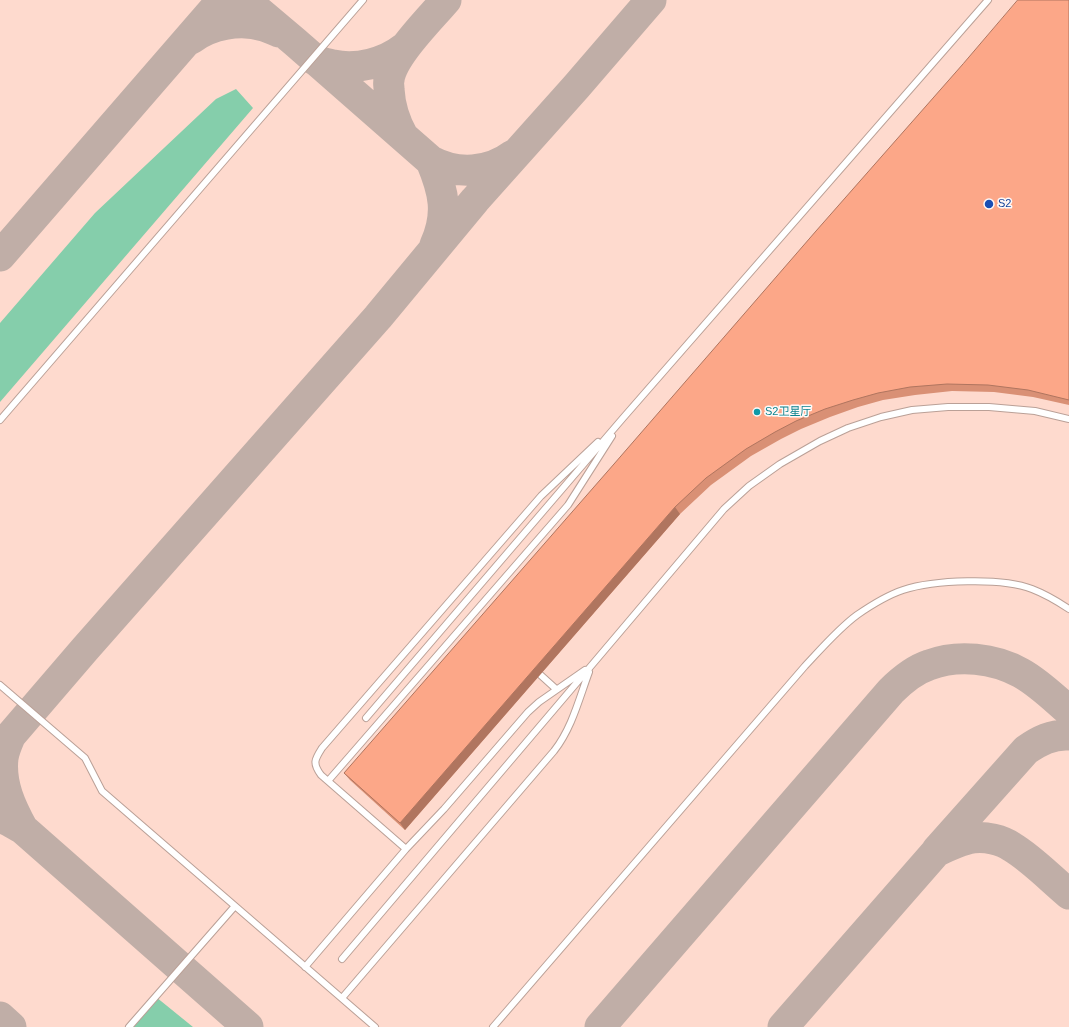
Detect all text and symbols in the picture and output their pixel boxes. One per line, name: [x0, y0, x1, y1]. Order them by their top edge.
place label: S2: [998, 197, 1011, 211]
marker: S2: [983, 198, 995, 210]
place label: S2卫星厅: [765, 405, 811, 419]
marker: S2卫星厅: [752, 407, 762, 417]

